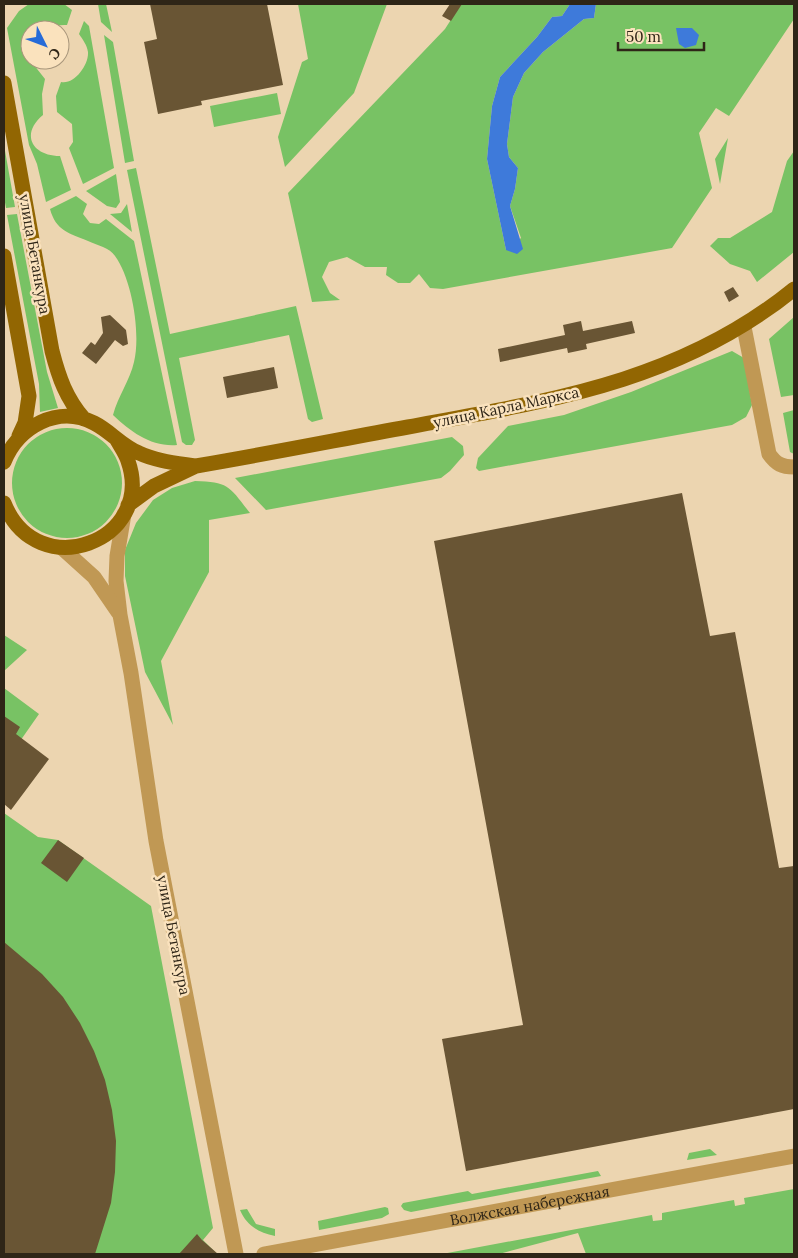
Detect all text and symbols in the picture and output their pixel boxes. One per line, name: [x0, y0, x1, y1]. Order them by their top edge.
north arrow: [20, 20, 70, 70]
scale bar: [618, 20, 704, 52]
text: 50 m: [626, 27, 661, 46]
text: С: [45, 44, 65, 64]
street label: улица Бетанкура: [15, 192, 55, 316]
street label: улица Карла Маркса: [431, 382, 581, 432]
street label: улица Бетанкура: [153, 873, 195, 997]
street label: Волжская набережная: [448, 1181, 611, 1229]

